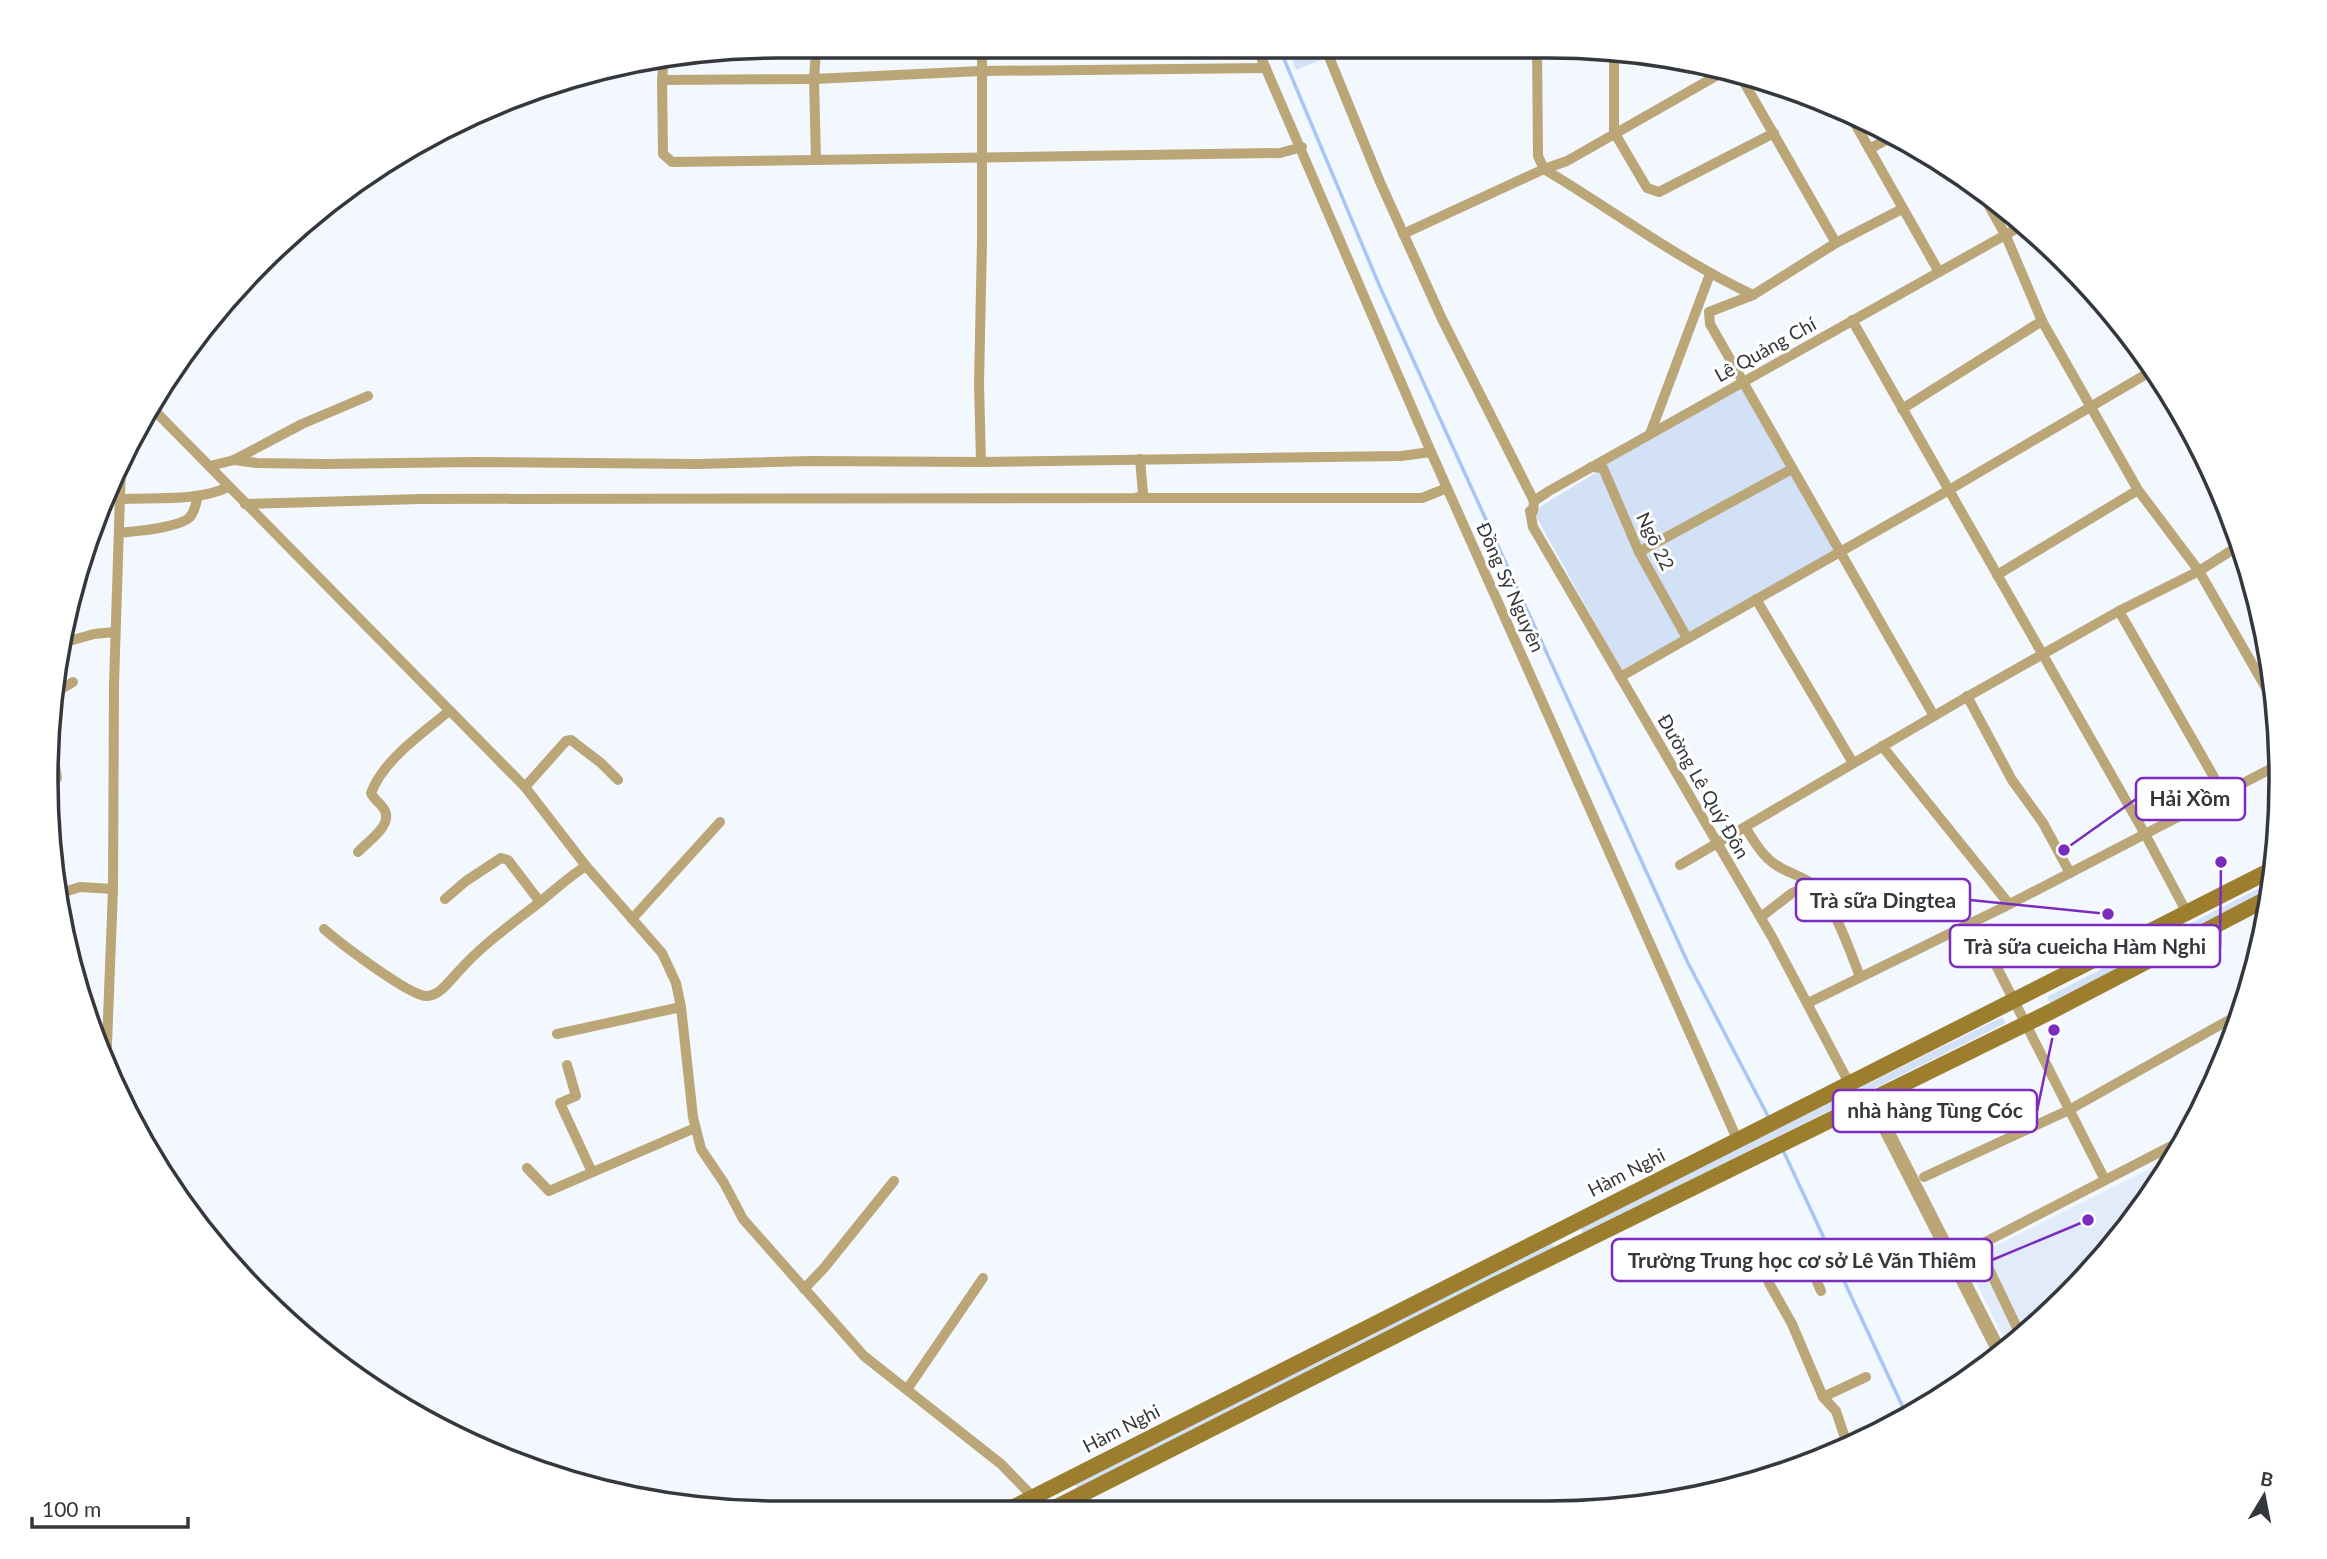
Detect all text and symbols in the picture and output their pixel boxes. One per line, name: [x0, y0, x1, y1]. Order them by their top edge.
street label: Lê Quảng Chí: [1710, 311, 1821, 386]
street label: Ngõ 22: [1632, 508, 1680, 574]
street label: Đồng Sỹ Nguyên: [1472, 519, 1550, 655]
street label: Đường Lê Quý Đôn: [1653, 710, 1755, 862]
callout: Hải Xồm: [2136, 778, 2245, 820]
text: Hải Xồm: [2150, 785, 2230, 810]
callout: Trà sữa Dingtea: [1796, 879, 1970, 921]
text: Trà sữa Dingtea: [1810, 887, 1956, 912]
callout: Trà sữa cueicha Hàm Nghi: [1950, 925, 2220, 967]
text: Trà sữa cueicha Hàm Nghi: [1964, 933, 2206, 958]
callout: nhà hàng Tùng Cóc: [1833, 1090, 2037, 1132]
text: nhà hàng Tùng Cóc: [1847, 1097, 2023, 1122]
street label: Hàm Nghi: [1584, 1143, 1668, 1201]
callout: Trường Trung học cơ sở Lê Văn Thiêm: [1612, 1239, 1992, 1281]
text: Trường Trung học cơ sở Lê Văn Thiêm: [1628, 1247, 1976, 1272]
street label: Hàm Nghi: [1079, 1399, 1163, 1457]
north arrow: [2229, 1461, 2299, 1531]
text: B: [2259, 1466, 2275, 1491]
scale bar: [32, 1486, 187, 1530]
text: 100 m: [42, 1496, 101, 1521]

